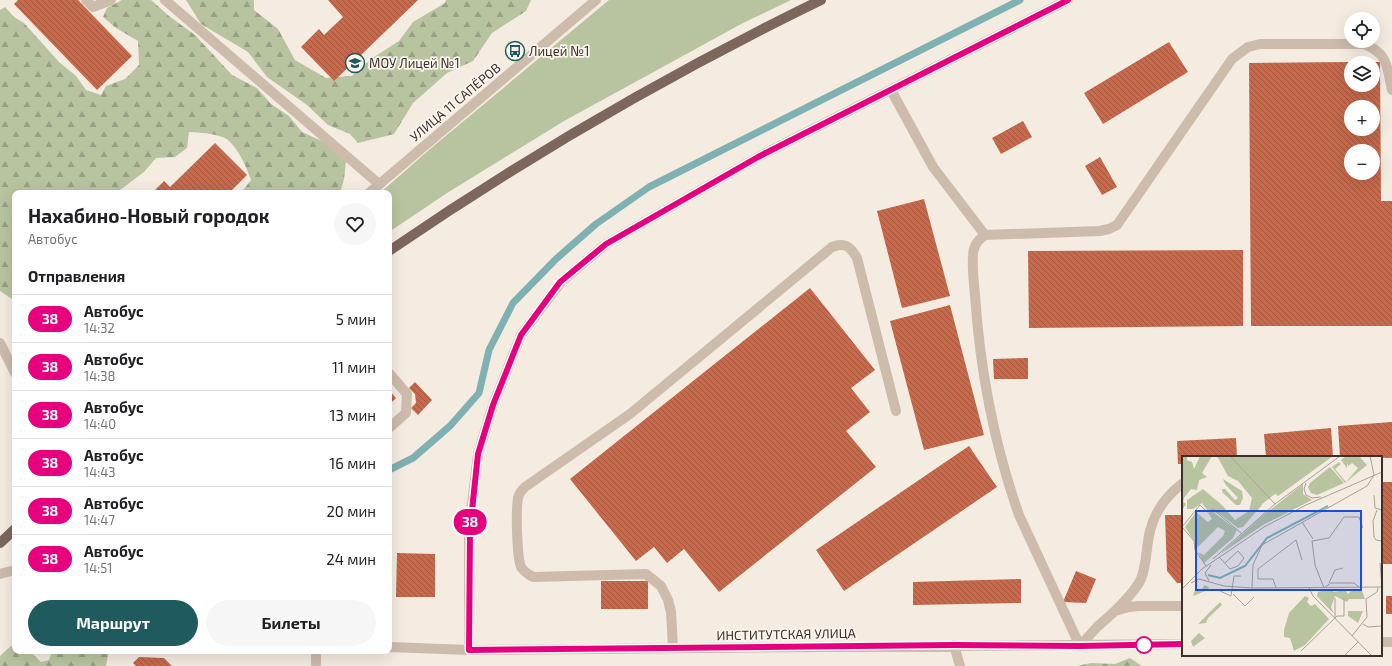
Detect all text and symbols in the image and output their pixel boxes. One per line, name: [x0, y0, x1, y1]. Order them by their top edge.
map controls: [1344, 12, 1380, 180]
button: locate: [1344, 12, 1380, 48]
bus stop icon: Лицей №1: [504, 40, 526, 62]
place label: Лицей №1: [529, 43, 589, 59]
school or university icon: МОУ Лицей №1: [344, 52, 366, 74]
place label: МОУ Лицей №1: [369, 55, 460, 71]
button: layers: [1344, 56, 1380, 92]
street label: УЛИЦА 11 САПЁРОВ: [406, 59, 504, 145]
button: +: [1344, 100, 1380, 136]
button: −: [1344, 144, 1380, 180]
button: heart: [334, 203, 376, 245]
text: Нахабино-Новый городок: [28, 204, 270, 227]
text: Автобус: [28, 231, 78, 247]
text: Отправления: [28, 267, 125, 285]
text: Автобус: [84, 302, 144, 320]
text: 38: [42, 310, 58, 327]
text: 5 мин: [336, 310, 376, 328]
text: 14:32: [84, 320, 115, 336]
text: Автобус: [84, 350, 144, 368]
text: 38: [42, 358, 58, 375]
text: 11 мин: [332, 358, 376, 376]
text: 14:38: [84, 368, 115, 384]
text: Автобус: [84, 398, 144, 416]
text: 38: [42, 406, 58, 423]
text: 13 мин: [330, 406, 376, 424]
text: 14:40: [84, 416, 116, 432]
text: Автобус: [84, 446, 144, 464]
text: 38: [42, 454, 58, 471]
text: 16 мин: [329, 454, 376, 472]
inset map: [1182, 456, 1382, 656]
text: 14:43: [84, 464, 115, 480]
text: Автобус: [84, 494, 144, 512]
text: 38: [42, 502, 58, 519]
text: 20 мин: [326, 502, 376, 520]
line badge: 38: [452, 509, 488, 535]
text: 14:47: [84, 512, 115, 528]
text: 38: [462, 513, 478, 530]
text: Автобус: [84, 542, 144, 560]
text: 38: [42, 550, 58, 567]
text: 24 мин: [326, 550, 376, 568]
text: 14:51: [84, 560, 112, 576]
button: Маршрут: [28, 600, 198, 646]
button: Билеты: [206, 600, 376, 646]
street label: ИНСТИТУТСКАЯ УЛИЦА: [716, 625, 856, 643]
unlabelled marker: [1135, 636, 1153, 654]

